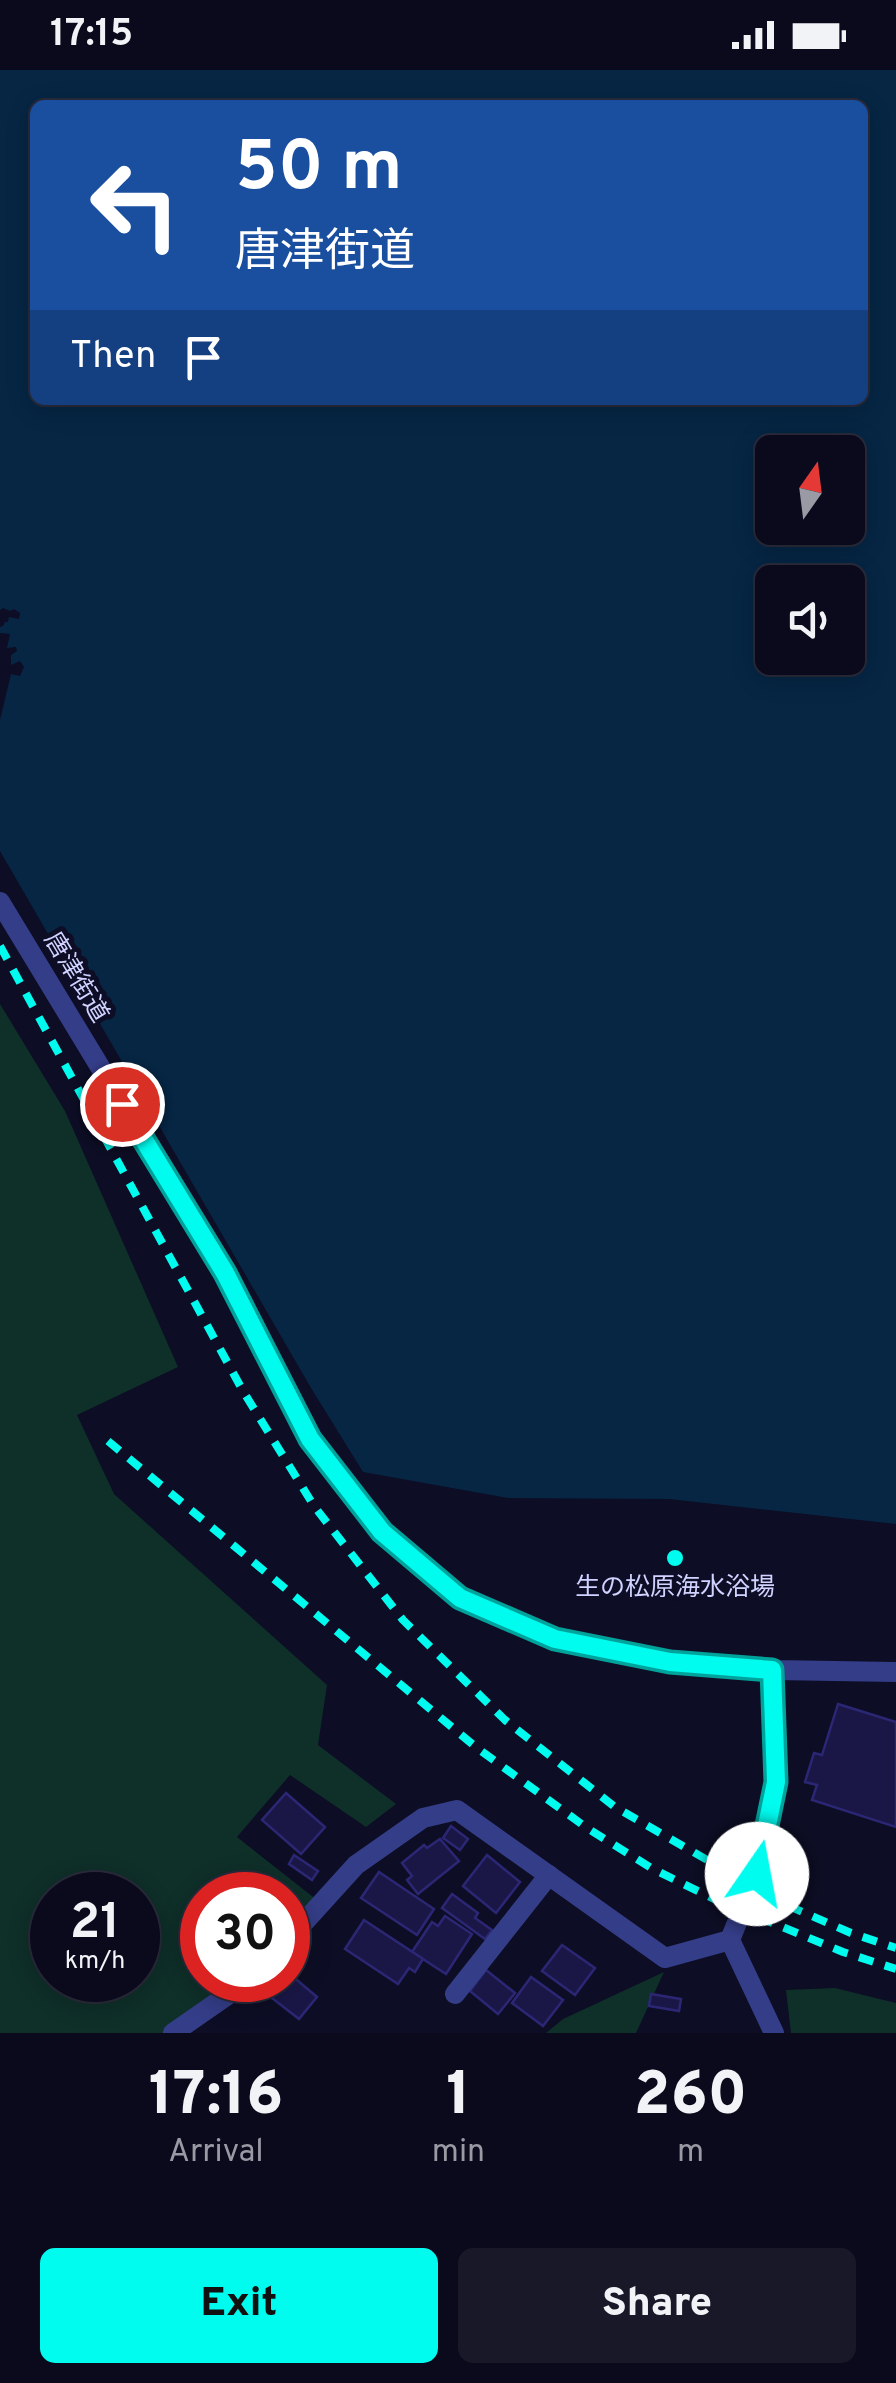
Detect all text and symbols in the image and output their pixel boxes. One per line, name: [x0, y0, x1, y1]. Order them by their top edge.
text: 17:15: [50, 11, 133, 60]
text: 50 m: [235, 126, 402, 215]
icon: left: [70, 140, 200, 270]
text: 唐津街道: [235, 225, 415, 282]
icon: arrive: [176, 330, 231, 385]
text: Then: [70, 333, 156, 382]
north arrow: [755, 435, 865, 545]
map controls: [755, 435, 865, 675]
button: sound: [755, 565, 865, 675]
street label: 唐津街道: [36, 927, 114, 1029]
pin: [80, 1062, 165, 1147]
icon: arrive: [95, 1077, 150, 1132]
marker: 生の松原海水浴場: [664, 1547, 686, 1569]
place label: 生の松原海水浴場: [575, 1573, 775, 1605]
position arrow: [705, 1822, 809, 1926]
speed limit sign: 30: [180, 1872, 310, 2002]
text: 21: [70, 1893, 120, 1956]
text: km/h: [65, 1946, 125, 1978]
text: 17:16: [149, 2060, 283, 2136]
text: 1: [446, 2060, 471, 2136]
text: 260: [634, 2060, 747, 2136]
text: Arrival: [168, 2133, 264, 2173]
text: min: [432, 2133, 485, 2173]
text: m: [677, 2133, 704, 2173]
button: Exit: [40, 2248, 438, 2363]
button: Share: [458, 2248, 856, 2363]

